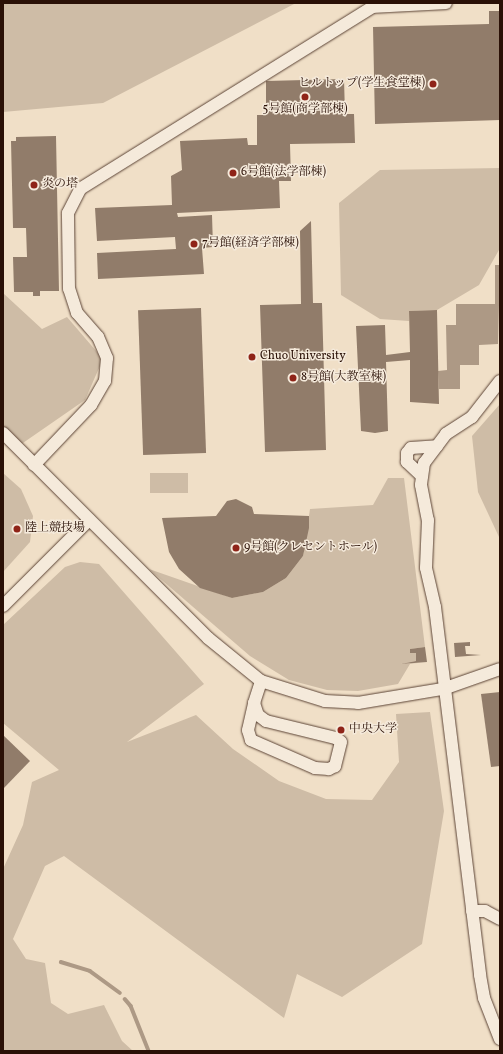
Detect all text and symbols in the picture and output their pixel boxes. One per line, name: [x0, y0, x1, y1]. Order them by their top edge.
place label: ヒルトップ(学生食堂棟): [298, 77, 425, 91]
marker: ヒルトップ(学生食堂棟): [428, 79, 438, 89]
marker: 5号館(商学部棟): [300, 92, 310, 102]
place label: 5号館(商学部棟): [263, 103, 347, 117]
place label: 6号館(法学部棟): [241, 166, 326, 180]
marker: 6号館(法学部棟): [228, 168, 238, 178]
place label: 炎の塔: [42, 178, 78, 192]
marker: 炎の塔: [29, 180, 39, 190]
place label: 7号館(経済学部棟): [202, 237, 299, 251]
marker: 7号館(経済学部棟): [189, 239, 199, 249]
place label: Chuo University: [260, 350, 346, 364]
marker: Chuo University: [247, 352, 257, 362]
place label: 8号館(大教室棟): [301, 371, 386, 385]
marker: 8号館(大教室棟): [288, 373, 298, 383]
place label: 陸上競技場: [25, 522, 85, 536]
marker: 陸上競技場: [12, 524, 22, 534]
place label: 9号館(クレセントホール): [244, 541, 377, 555]
marker: 9号館(クレセントホール): [231, 543, 241, 553]
place label: 中央大学: [349, 723, 397, 737]
marker: 中央大学: [336, 725, 346, 735]

